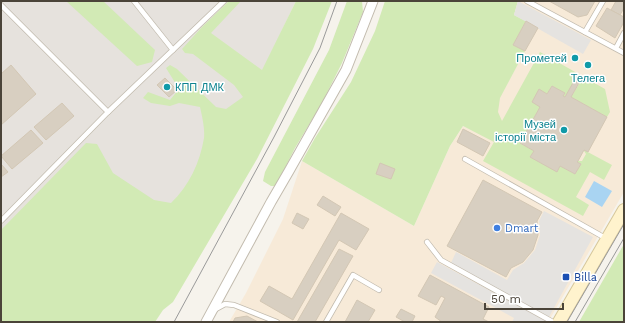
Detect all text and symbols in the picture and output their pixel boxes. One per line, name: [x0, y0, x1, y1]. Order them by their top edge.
place label: Прометей: [516, 52, 567, 65]
marker: Прометей: [570, 53, 580, 63]
marker: Телега: [583, 60, 593, 70]
place label: Телега: [571, 72, 606, 85]
place label: КПП ДМК: [175, 81, 225, 94]
marker: КПП ДМК: [162, 82, 172, 92]
place label: Музей історії міста: [495, 118, 557, 144]
marker: Музей історії міста: [559, 125, 569, 135]
place label: Dmart: [505, 222, 539, 235]
marker: Dmart: [492, 223, 502, 233]
place label: Billa: [574, 271, 597, 284]
marker: Billa: [561, 272, 571, 282]
scale bar: [485, 285, 563, 311]
text: 50 m: [491, 292, 521, 306]

